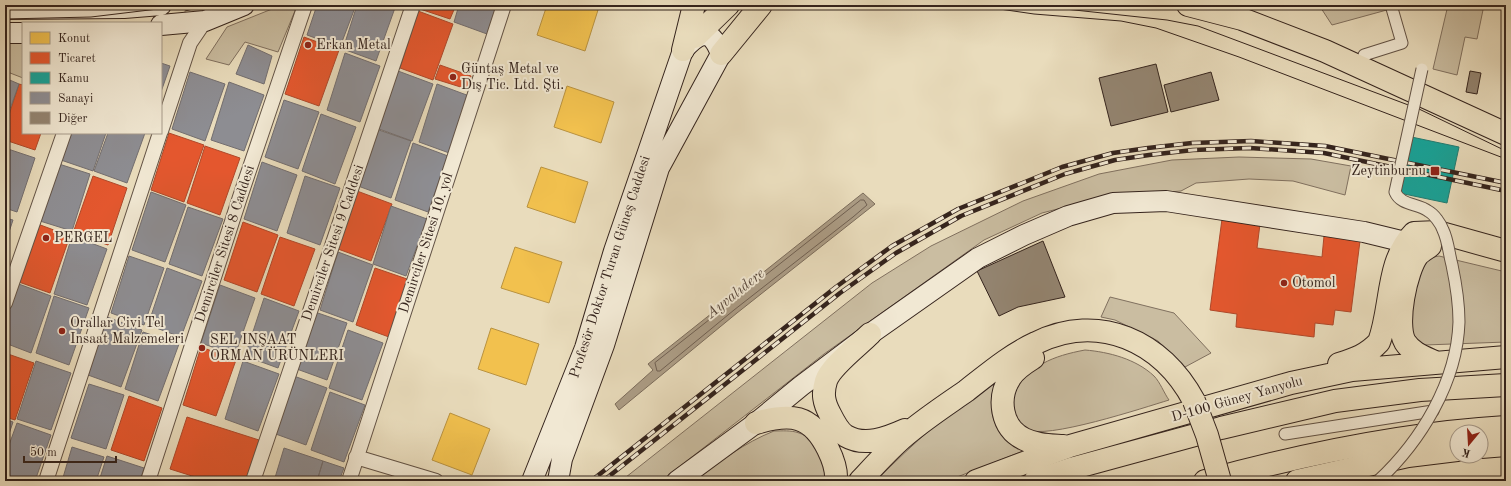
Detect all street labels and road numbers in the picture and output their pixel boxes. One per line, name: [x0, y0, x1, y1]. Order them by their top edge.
street label: Profesör Doktor Turan Güneş Caddesi: [567, 154, 653, 380]
street label: Demirciler Sitesi 8 Caddesi: [193, 163, 257, 324]
street label: Demirciler Sitesi 9 Caddesi: [300, 163, 366, 323]
street label: Demirciler Sitesi 10. yol: [397, 171, 455, 315]
street label: D-100 Güney Yanyolu: [1170, 373, 1305, 424]

